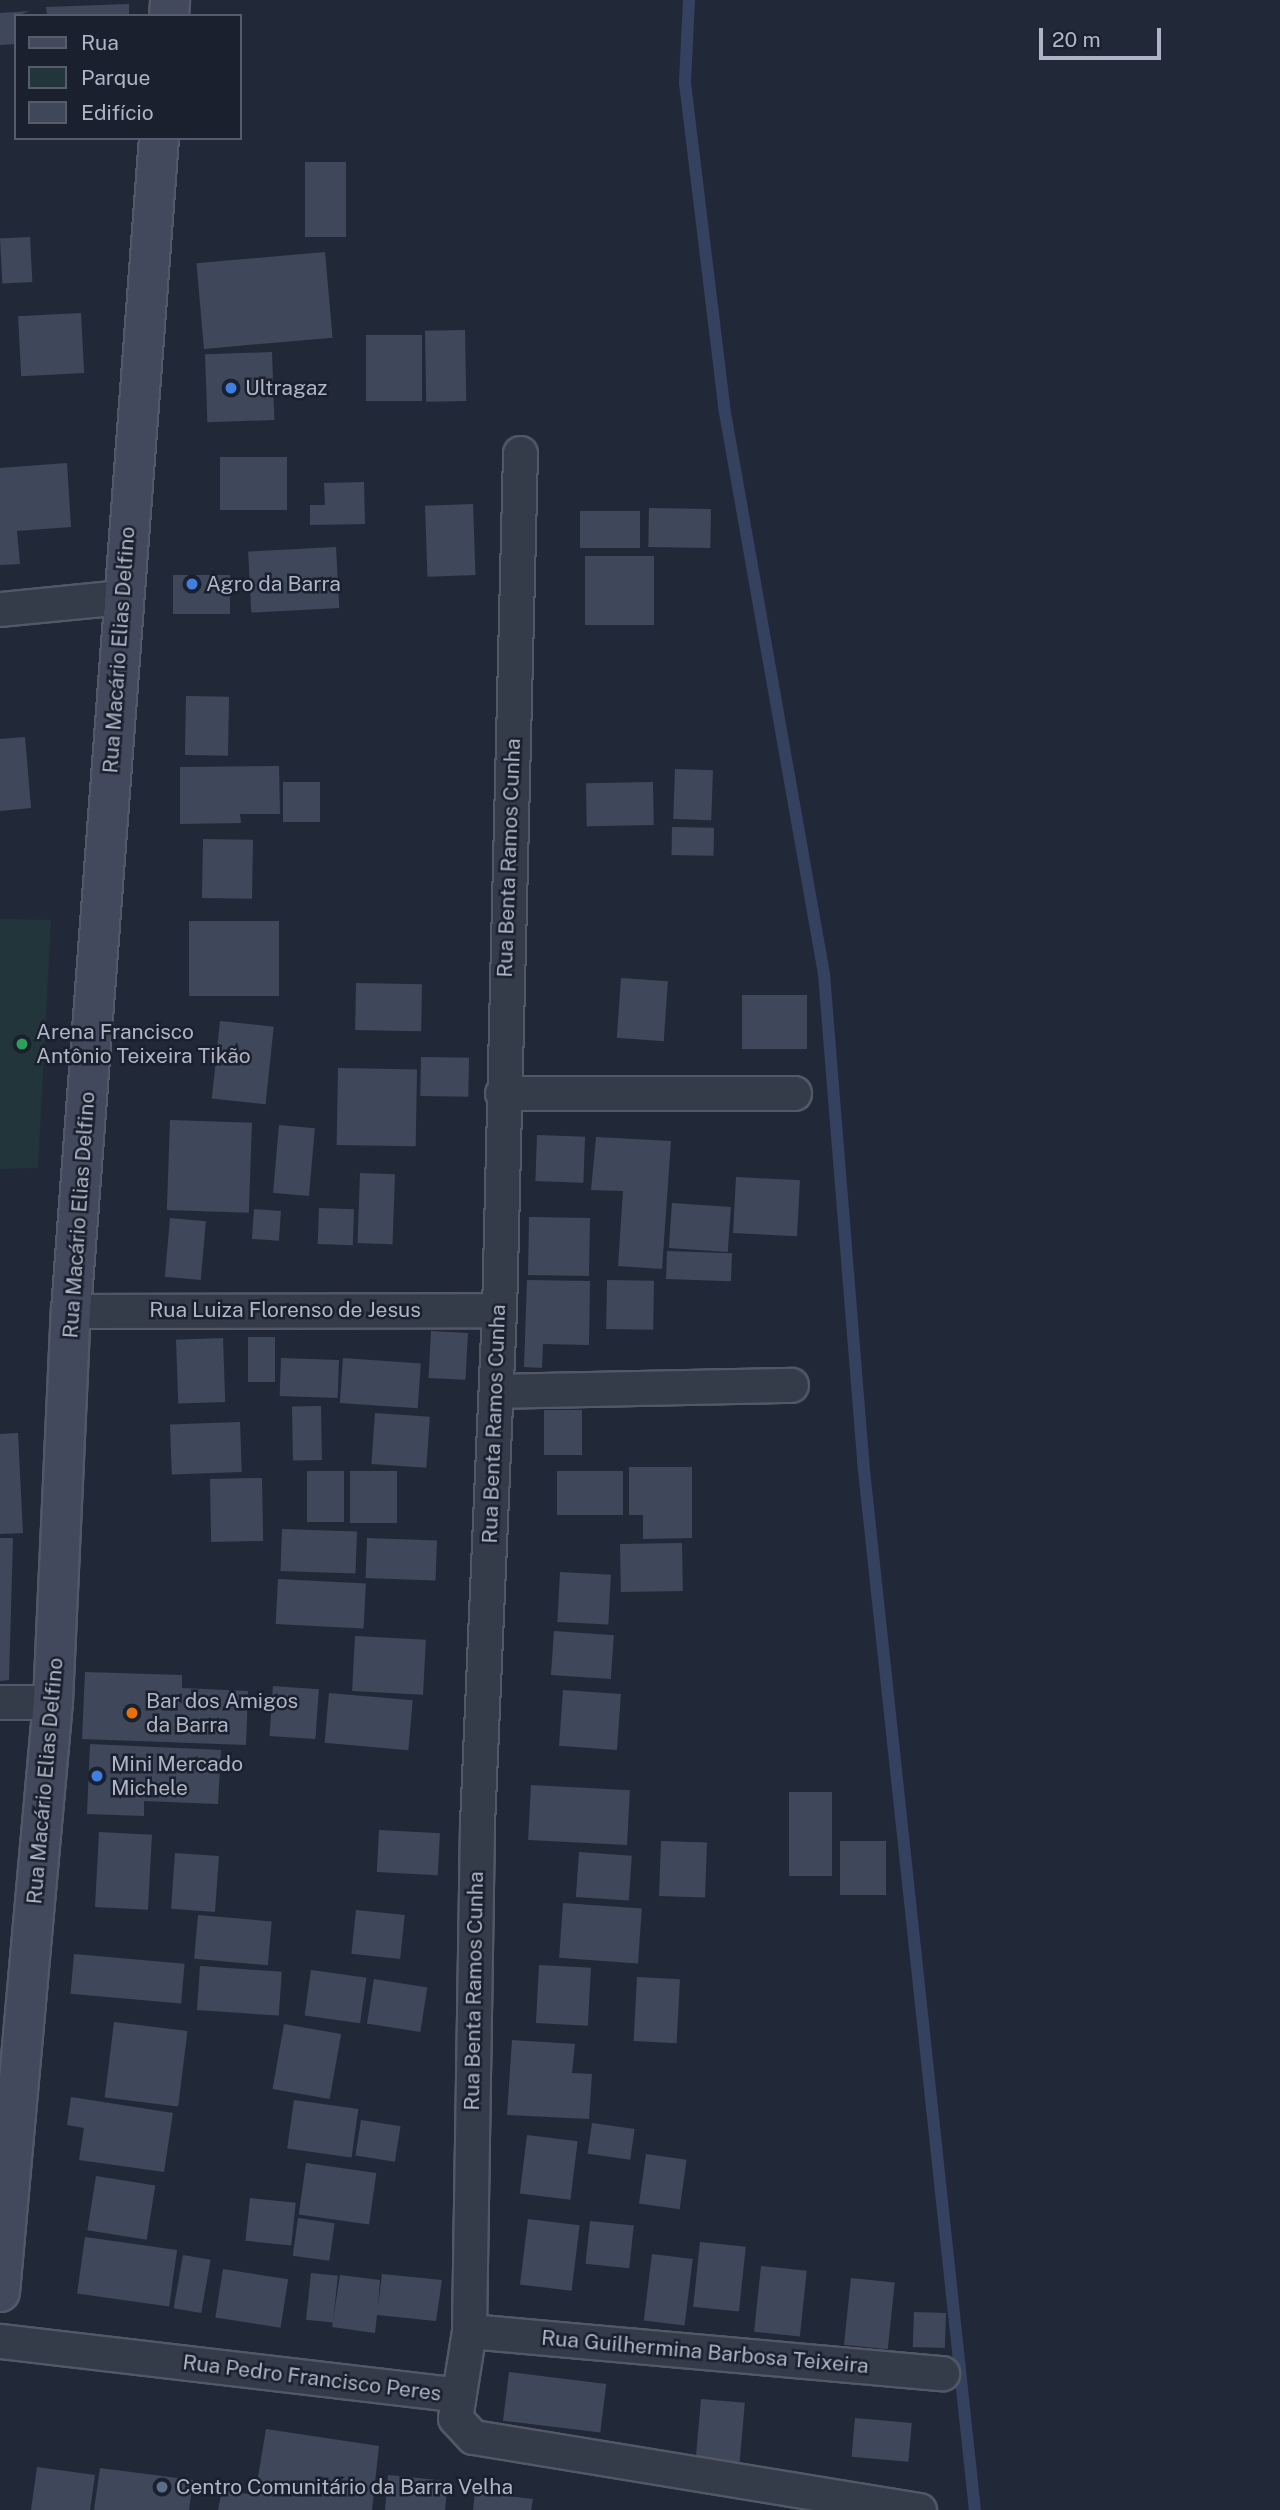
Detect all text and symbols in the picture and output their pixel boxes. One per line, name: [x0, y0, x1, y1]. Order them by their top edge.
legend: [14, 14, 242, 140]
scale bar: [1042, 14, 1164, 58]
text: 20 m: [1052, 27, 1101, 52]
text: Rua: [81, 30, 119, 55]
text: Parque: [81, 65, 150, 90]
text: Edifício: [81, 100, 154, 125]
place label: Ultragaz: [245, 375, 327, 401]
marker: Ultragaz: [223, 380, 239, 396]
street label: Rua Macário Elias Delfino: [98, 526, 140, 774]
place label: Agro da Barra: [206, 571, 341, 597]
marker: Agro da Barra: [184, 576, 200, 592]
street label: Rua Benta Ramos Cunha: [492, 738, 526, 978]
place label: Arena Francisco Antônio Teixeira Tikão: [36, 1019, 251, 1069]
marker: Arena Francisco Antônio Teixeira Tikão: [14, 1036, 30, 1052]
street label: Rua Macário Elias Delfino: [58, 1091, 100, 1339]
street label: Rua Luiza Florenso de Jesus: [149, 1297, 421, 1323]
street label: Rua Benta Ramos Cunha: [477, 1304, 511, 1544]
street label: Rua Macário Elias Delfino: [22, 1657, 68, 1905]
place label: Bar dos Amigos da Barra: [146, 1688, 298, 1738]
marker: Bar dos Amigos da Barra: [124, 1705, 140, 1721]
place label: Mini Mercado Michele: [111, 1751, 243, 1801]
marker: Mini Mercado Michele: [89, 1768, 105, 1784]
street label: Rua Benta Ramos Cunha: [459, 1871, 489, 2111]
street label: Rua Guilhermina Barbosa Teixeira: [540, 2325, 870, 2379]
street label: Rua Pedro Francisco Peres: [181, 2350, 443, 2406]
place label: Centro Comunitário da Barra Velha: [176, 2474, 514, 2500]
marker: Centro Comunitário da Barra Velha: [154, 2479, 170, 2495]

